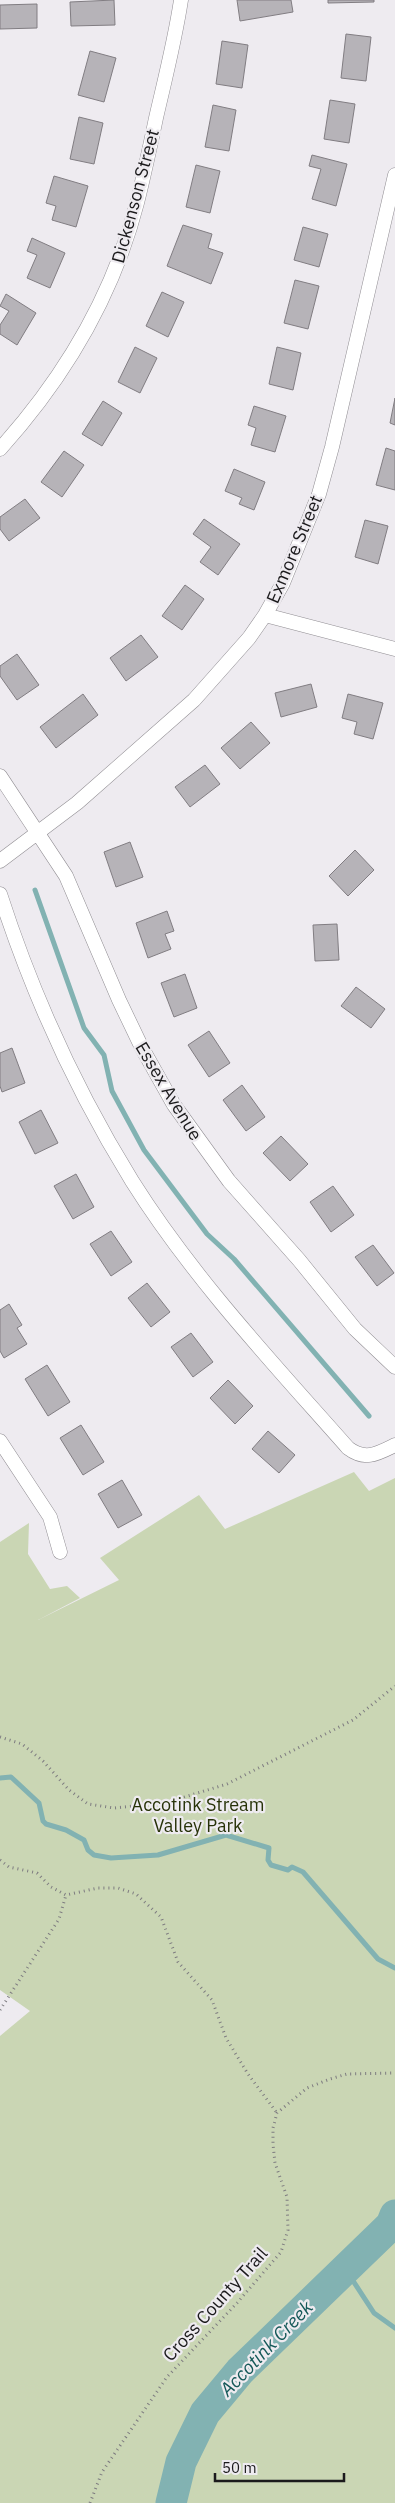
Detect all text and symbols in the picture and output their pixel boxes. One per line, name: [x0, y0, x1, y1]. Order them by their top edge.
street label: Dickenson Street: [106, 127, 164, 265]
street label: Exmore Street: [261, 491, 327, 607]
street label: Essex Avenue: [131, 1037, 208, 1145]
park label: Accotink Stream Valley Park: [132, 1793, 264, 1837]
street label: Cross County Trail: [158, 2242, 272, 2366]
water label: Accotink Creek: [214, 2294, 318, 2402]
scale bar: [215, 2450, 344, 2482]
text: 50 m: [222, 2458, 257, 2477]

